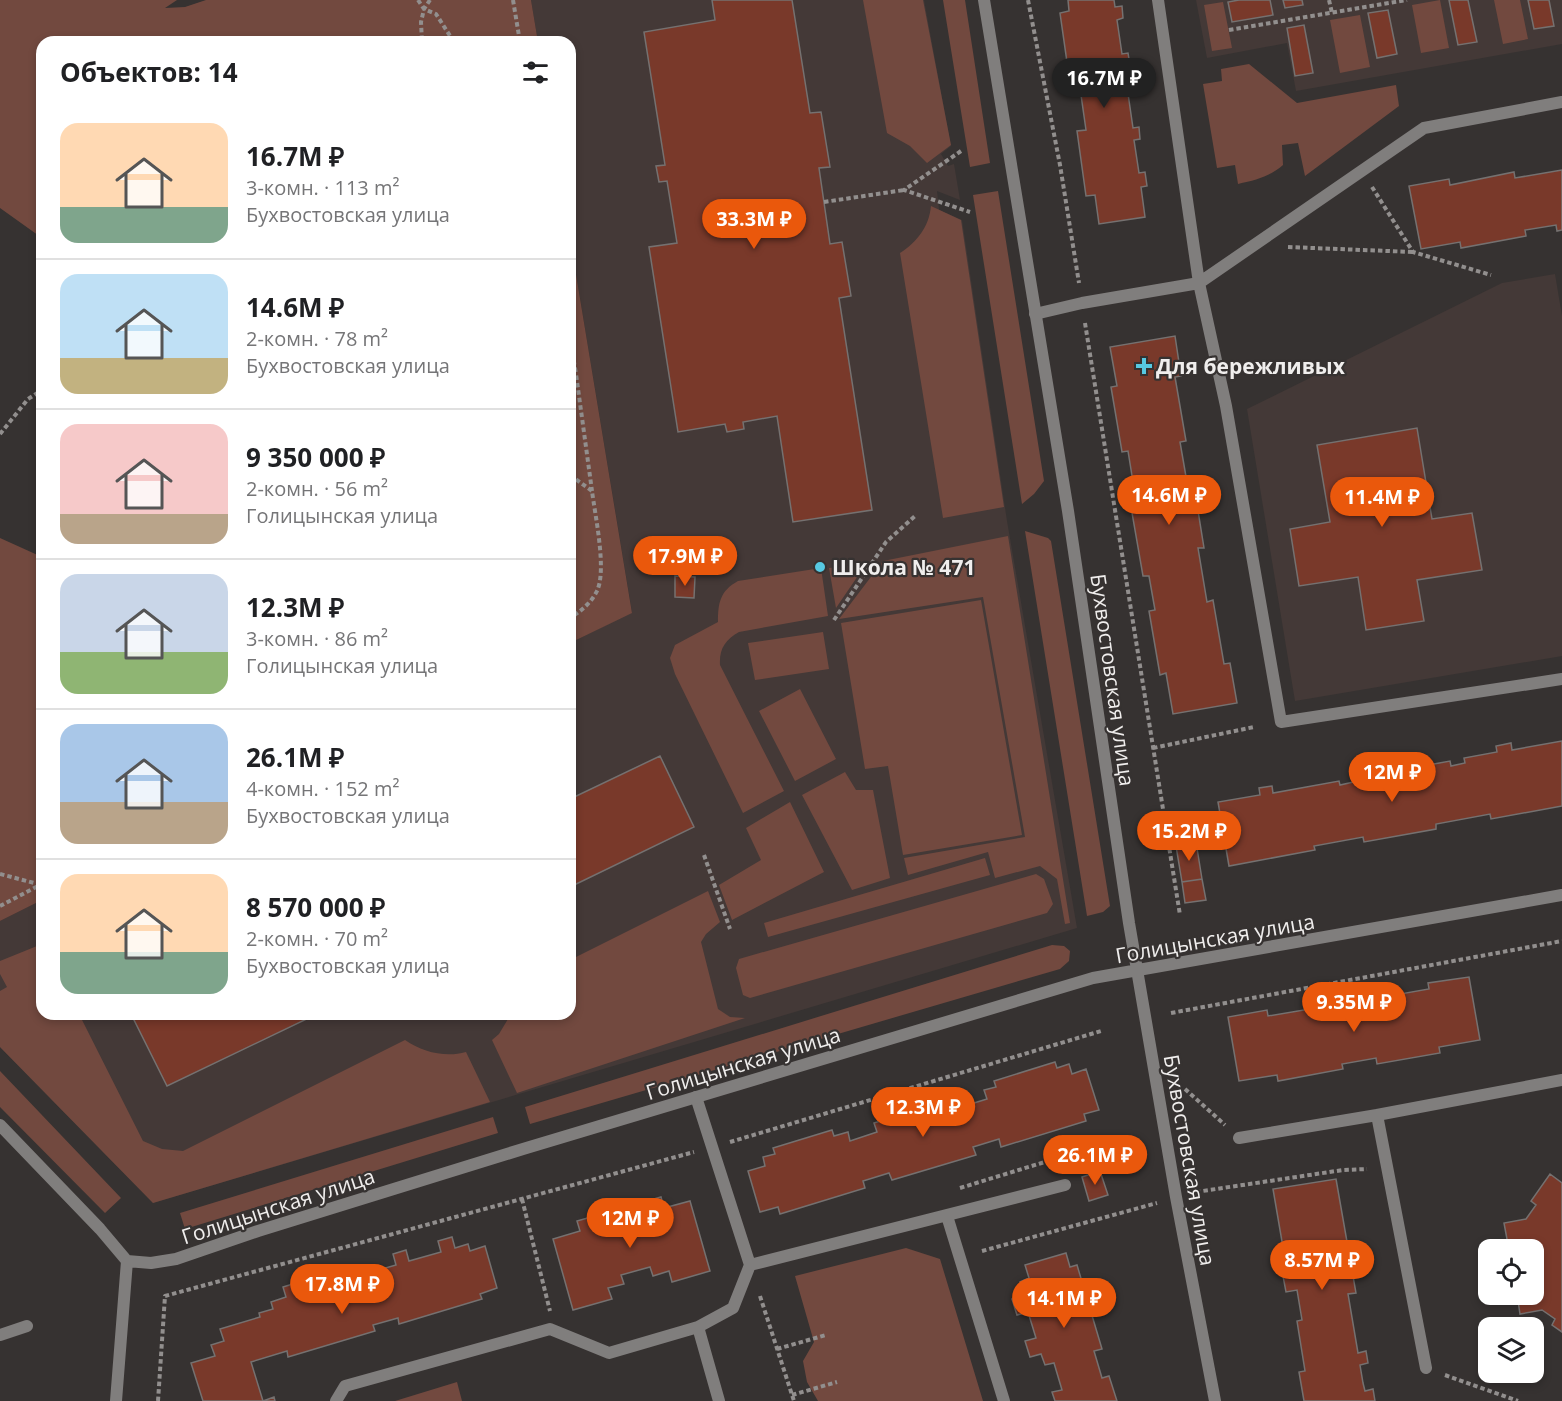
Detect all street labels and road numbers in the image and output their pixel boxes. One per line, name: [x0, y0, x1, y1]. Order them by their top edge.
street label: Бухвостовская улица: [1084, 572, 1142, 788]
street label: Голицынская улица: [1113, 907, 1317, 969]
street label: Голицынская улица: [642, 1020, 844, 1106]
street label: Бухвостовская улица: [1158, 1052, 1222, 1268]
street label: Голицынская улица: [178, 1161, 378, 1251]

